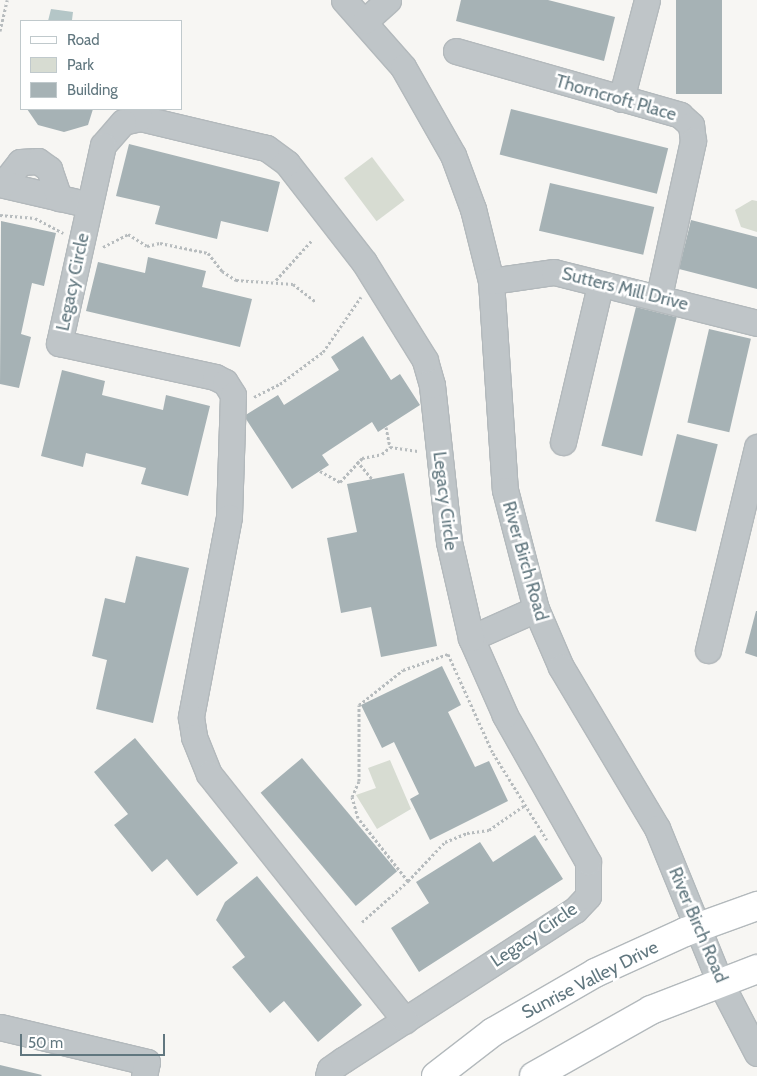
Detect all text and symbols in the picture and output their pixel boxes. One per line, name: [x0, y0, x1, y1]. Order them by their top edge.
legend: [20, 20, 182, 110]
text: Road: [67, 31, 100, 49]
text: Park: [67, 56, 94, 74]
street label: Thorncroft Place: [553, 70, 679, 126]
text: Building: [67, 81, 118, 99]
street label: Legacy Circle: [52, 231, 94, 333]
street label: Sutters Mill Drive: [560, 263, 690, 315]
street label: Legacy Circle: [428, 450, 462, 552]
street label: River Birch Road: [498, 499, 552, 623]
street label: River Birch Road: [664, 864, 732, 986]
street label: Legacy Circle: [487, 898, 581, 972]
street label: Sunrise Valley Drive: [518, 936, 662, 1024]
scale bar: [22, 1024, 168, 1056]
text: 50 m: [28, 1034, 63, 1052]

